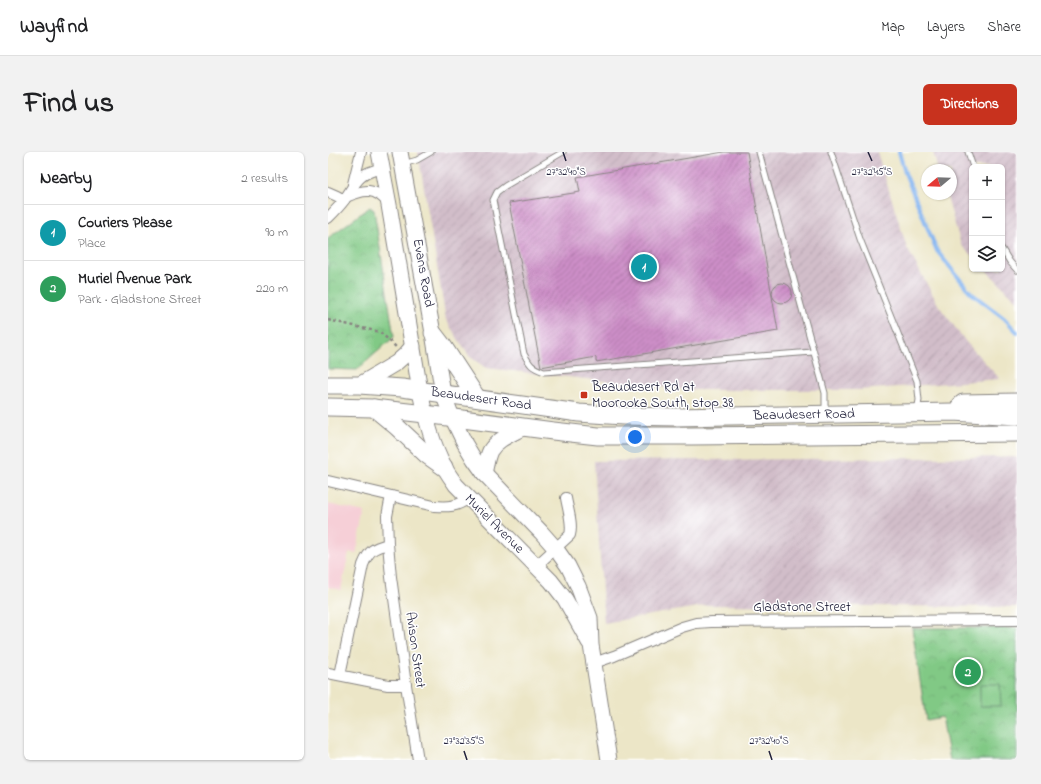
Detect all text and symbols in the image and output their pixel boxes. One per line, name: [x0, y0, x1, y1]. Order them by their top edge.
text: Wayfind: [20, 14, 88, 41]
text: Map: [881, 17, 905, 38]
text: Layers: [927, 17, 965, 38]
text: Share: [987, 17, 1021, 38]
text: Find us: [24, 84, 114, 125]
button: Directions: [923, 84, 1017, 125]
north arrow: [921, 164, 957, 200]
map controls: [969, 164, 1005, 272]
button: +: [969, 164, 1005, 200]
text: 27°32'40"S: [546, 165, 586, 180]
text: 27°32'45"S: [852, 165, 893, 180]
text: Nearby: [40, 166, 92, 191]
text: 2 results: [241, 169, 288, 188]
button: −: [969, 200, 1005, 236]
text: Couriers Please: [78, 212, 172, 234]
text: 1: [51, 223, 55, 242]
text: 90 m: [265, 223, 288, 242]
text: Place: [78, 234, 106, 253]
button: layers: [969, 236, 1005, 272]
street label: Evans Road: [407, 237, 439, 309]
pin: 1: [631, 252, 657, 282]
text: Muriel Avenue Park: [78, 268, 192, 290]
text: 2: [50, 279, 56, 298]
text: 220 m: [256, 279, 288, 298]
text: Park · Gladstone Street: [78, 290, 201, 309]
place label: Beaudesert Rd at Moorooka South, stop 38: [591, 377, 733, 414]
street label: Beaudesert Road: [428, 381, 533, 416]
marker: Beaudesert Rd at Moorooka South, stop 38: [579, 390, 589, 400]
street label: Beaudesert Road: [752, 404, 855, 426]
your location: [625, 427, 645, 447]
street label: Muriel Avenue: [459, 489, 529, 559]
street label: Gladstone Street: [753, 597, 851, 618]
street label: Avison Street: [399, 611, 431, 690]
pin: 2: [955, 657, 981, 687]
text: 27°32'35"S: [444, 734, 485, 749]
text: 27°32'40"S: [749, 734, 789, 749]

